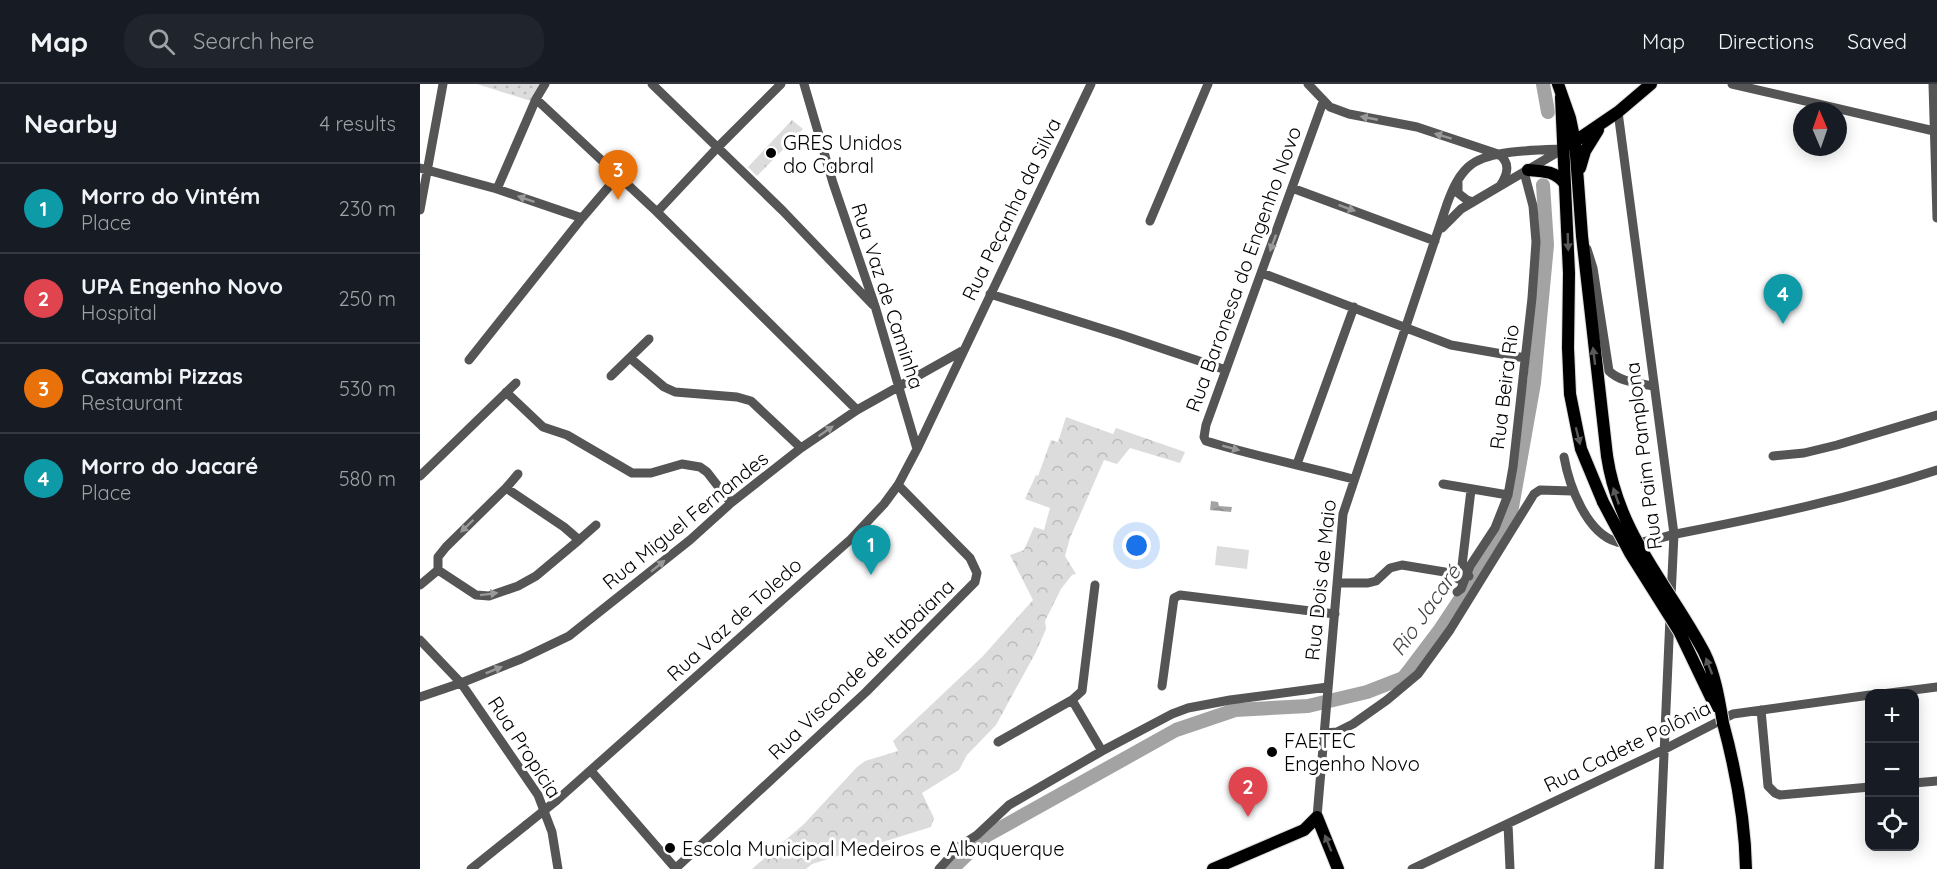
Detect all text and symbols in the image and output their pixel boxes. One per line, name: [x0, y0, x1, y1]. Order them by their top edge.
search box: [124, 14, 544, 68]
text: Map: [30, 24, 88, 59]
icon: search: [145, 25, 178, 58]
text: Search here: [193, 27, 315, 55]
text: Map: [1642, 28, 1685, 54]
text: Directions: [1718, 28, 1814, 54]
text: Saved: [1847, 28, 1907, 54]
north arrow: [1793, 102, 1847, 156]
text: Nearby: [24, 107, 118, 140]
text: 4 results: [320, 111, 396, 136]
one-way arrow: [1359, 113, 1378, 122]
street label: Rua Peçanha da Silva: [956, 114, 1066, 304]
street label: Rua Baronesa do Engenho Novo: [1180, 123, 1306, 415]
place label: GRES Unidos do Cabral: [783, 130, 902, 178]
one-way arrow: [1434, 131, 1452, 140]
marker: GRES Unidos do Cabral: [764, 146, 778, 160]
pin: 3: [598, 150, 638, 200]
text: Morro do Vintém: [81, 182, 260, 210]
one-way arrow: [517, 194, 535, 203]
text: 1: [40, 196, 47, 221]
text: 230 m: [339, 196, 396, 221]
street label: Rua Vaz de Caminha: [846, 200, 930, 392]
one-way arrow: [1339, 203, 1357, 213]
text: Place: [81, 210, 131, 235]
one-way arrow: [1563, 232, 1572, 251]
one-way arrow: [1267, 234, 1277, 252]
text: UPA Engenho Novo: [81, 272, 283, 300]
pin: 4: [1764, 274, 1802, 324]
text: 2: [38, 286, 49, 311]
text: 250 m: [338, 286, 396, 311]
text: Hospital: [81, 300, 157, 325]
street label: Rua Beira Rio: [1484, 323, 1524, 451]
one-way arrow: [1589, 347, 1599, 366]
street label: Rua Paim Pamplona: [1619, 361, 1667, 551]
text: Caxambi Pizzas: [81, 362, 243, 390]
text: 3: [38, 376, 49, 401]
text: 530 m: [339, 376, 396, 401]
text: Restaurant: [81, 390, 183, 415]
one-way arrow: [818, 425, 834, 437]
one-way arrow: [1573, 427, 1583, 445]
one-way arrow: [1222, 444, 1240, 453]
street label: Rua Miguel Fernandes: [597, 445, 773, 595]
text: Morro do Jacaré: [81, 452, 258, 480]
text: 4: [38, 466, 49, 491]
text: 580 m: [339, 466, 396, 491]
text: Place: [81, 480, 131, 505]
one-way arrow: [1610, 487, 1620, 505]
street label: Rua Dois de Maio: [1299, 498, 1341, 662]
one-way arrow: [459, 519, 474, 533]
pin: 1: [852, 526, 890, 575]
your location: [1122, 531, 1151, 560]
street label: Rua Vaz de Toledo: [661, 552, 807, 686]
one-way arrow: [650, 559, 666, 572]
water label: Rio Jacaré: [1384, 559, 1466, 660]
street label: Rua Visconde de Itabaiana: [763, 573, 959, 765]
one-way arrow: [480, 590, 499, 599]
one-way arrow: [1704, 657, 1714, 675]
one-way arrow: [486, 665, 504, 675]
map controls: [1865, 689, 1919, 851]
button: +: [1865, 689, 1919, 743]
street label: Rua Propícia: [483, 691, 567, 803]
street label: Rua Cadete Polônia: [1539, 695, 1715, 797]
place label: FAETEC Engenho Novo: [1284, 728, 1420, 776]
button: −: [1865, 743, 1919, 797]
marker: FAETEC Engenho Novo: [1265, 745, 1279, 759]
pin: 2: [1228, 768, 1268, 817]
button: locate: [1865, 797, 1919, 851]
one-way arrow: [1323, 834, 1332, 852]
place label: Escola Municipal Medeiros e Albuquerque: [682, 836, 1064, 861]
marker: Escola Municipal Medeiros e Albuquerque: [663, 841, 677, 855]

